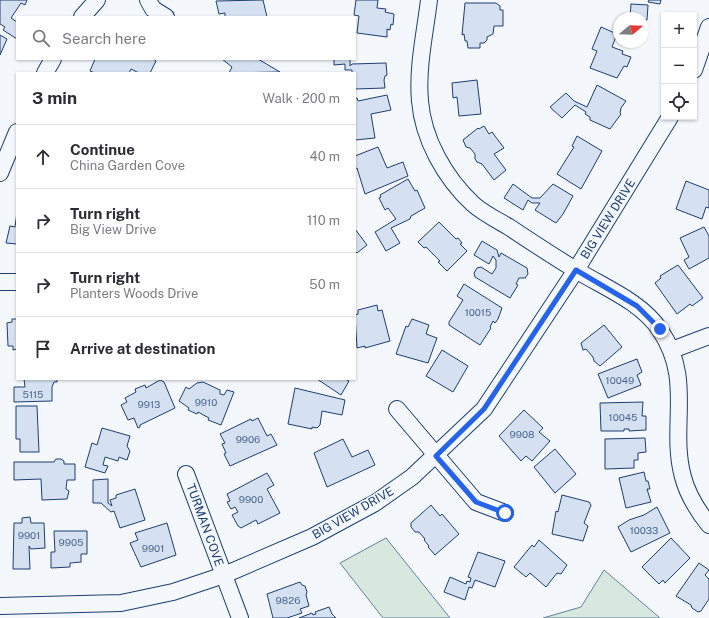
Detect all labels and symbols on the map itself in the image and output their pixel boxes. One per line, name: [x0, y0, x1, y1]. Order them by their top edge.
north arrow: [613, 12, 649, 48]
street label: BIG VIEW DRIVE: [578, 176, 638, 262]
house number: 10015: [465, 306, 491, 318]
route end: [651, 320, 669, 338]
house number: 10049: [606, 374, 634, 386]
house number: 5115: [23, 388, 43, 400]
house number: 9910: [195, 396, 217, 408]
house number: 9913: [138, 398, 160, 410]
house number: 10045: [609, 411, 637, 423]
house number: 9908: [510, 428, 534, 440]
house number: 9906: [236, 433, 260, 445]
street label: TURMAN COVE: [184, 482, 226, 568]
street label: BIG VIEW DRIVE: [310, 484, 396, 542]
house number: 9900: [239, 493, 263, 505]
route start: [496, 504, 514, 522]
house number: 10033: [630, 524, 658, 536]
house number: 9901: [18, 529, 40, 541]
house number: 9905: [59, 536, 83, 548]
house number: 9901: [142, 542, 164, 554]
house number: 9826: [276, 594, 300, 606]

